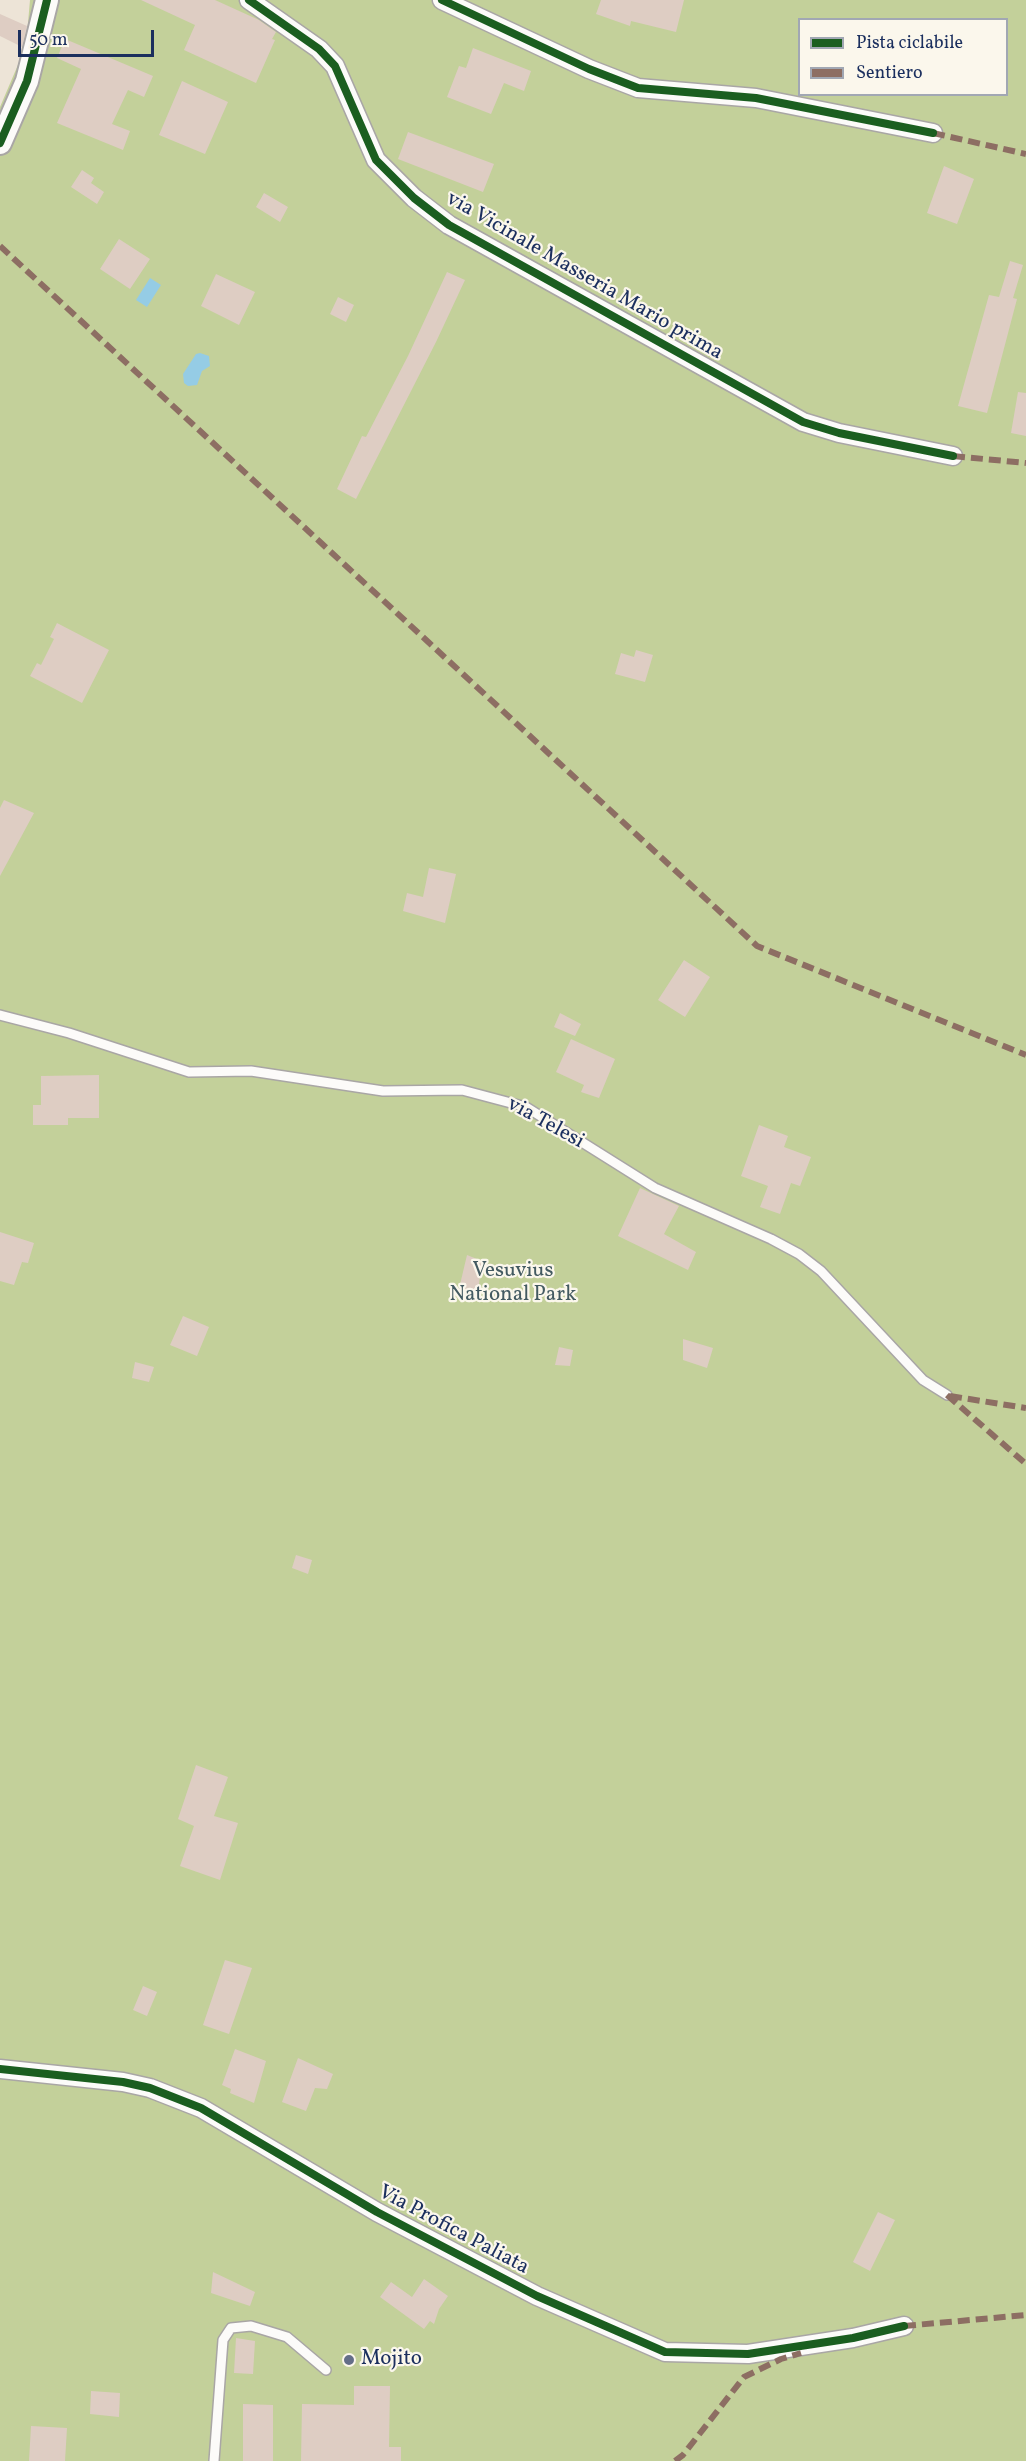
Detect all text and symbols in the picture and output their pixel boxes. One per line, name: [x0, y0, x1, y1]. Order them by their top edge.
scale bar: [21, 18, 158, 56]
legend: [798, 18, 1008, 96]
text: 50 m: [29, 28, 68, 53]
text: Pista ciclabile: [856, 31, 963, 56]
text: Sentiero: [856, 61, 923, 86]
street label: via Vicinale Masseria Mario prima: [441, 187, 727, 367]
street label: via Telesi: [502, 1093, 588, 1155]
park label: Vesuvius National Park: [450, 1259, 576, 1309]
street label: Via Profica Paliata: [373, 2181, 533, 2281]
place label: Mojito: [361, 2347, 422, 2373]
marker: Mojito: [342, 2353, 356, 2367]

